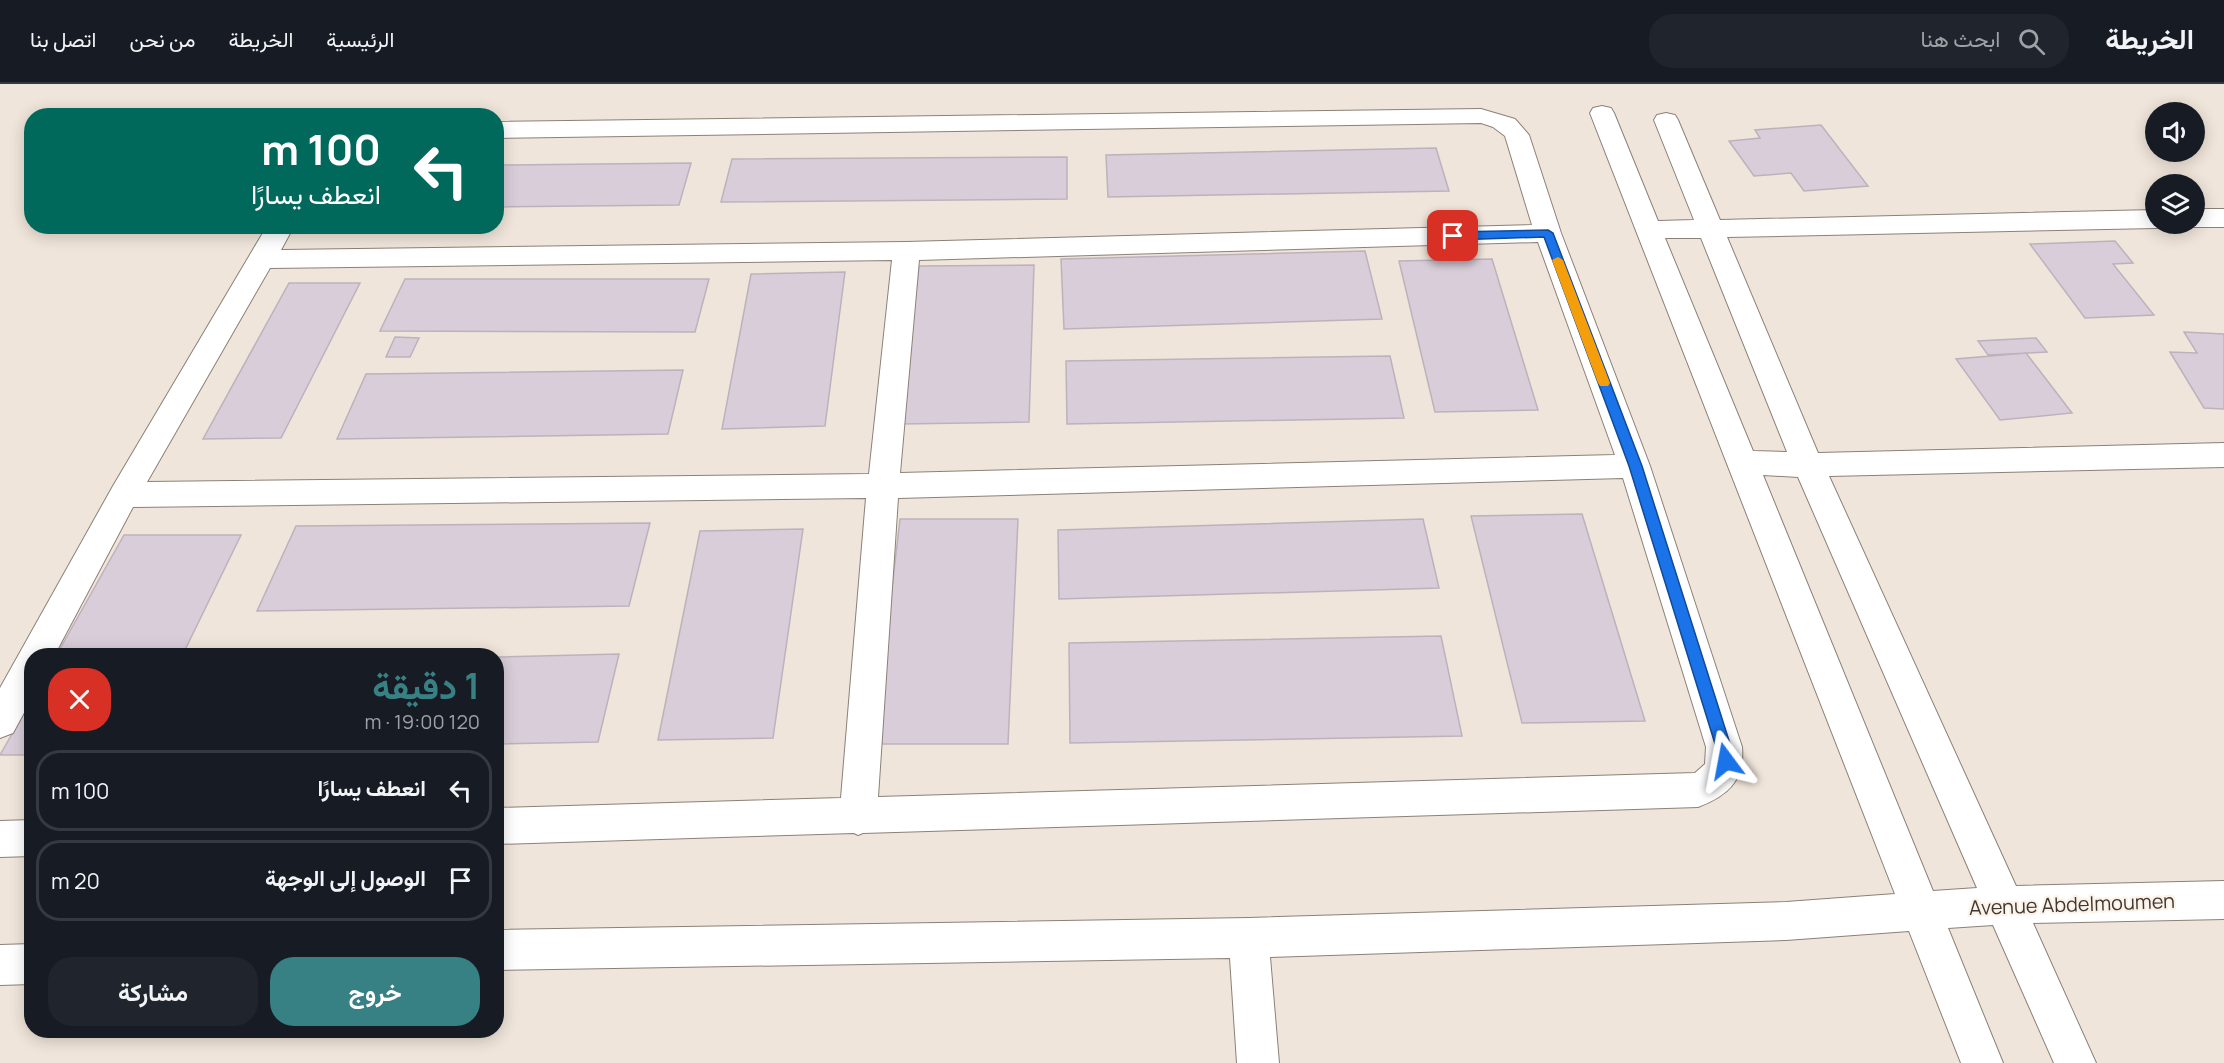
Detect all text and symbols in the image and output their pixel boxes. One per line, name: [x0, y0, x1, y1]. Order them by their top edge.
search box: [1649, 14, 2069, 68]
text: الخريطة: [2105, 19, 2194, 57]
text: ابحث هنا: [1920, 24, 2000, 54]
text: اتصل بنا: [30, 25, 96, 53]
text: من نحن: [129, 25, 195, 53]
text: الخريطة: [228, 25, 293, 53]
text: الرئيسية: [326, 25, 394, 53]
icon: search: [2015, 25, 2048, 58]
map controls: [2145, 102, 2205, 234]
button: sound: [2145, 102, 2205, 162]
text: 100 m: [261, 120, 381, 178]
icon: left: [402, 132, 480, 210]
button: layers: [2145, 174, 2205, 234]
text: انعطف يسارًا: [251, 175, 381, 212]
pin: [1427, 210, 1478, 261]
icon: arrive: [1436, 219, 1469, 252]
text: 1 دقيقة: [372, 661, 480, 710]
button: close: [48, 668, 111, 731]
text: 120 m · 19:00: [365, 708, 480, 735]
position arrow: [1694, 729, 1758, 793]
text: انعطف يسارًا: [317, 773, 426, 803]
icon: left: [444, 774, 477, 807]
text: 100 m: [51, 776, 109, 806]
text: الوصول إلى الوجهة: [265, 863, 426, 893]
icon: arrive: [444, 864, 477, 897]
text: 20 m: [51, 866, 100, 896]
street label: Avenue Abdelmoumen: [1969, 887, 2175, 921]
button: مشاركة: [48, 957, 258, 1026]
button: خروج: [270, 957, 480, 1026]

